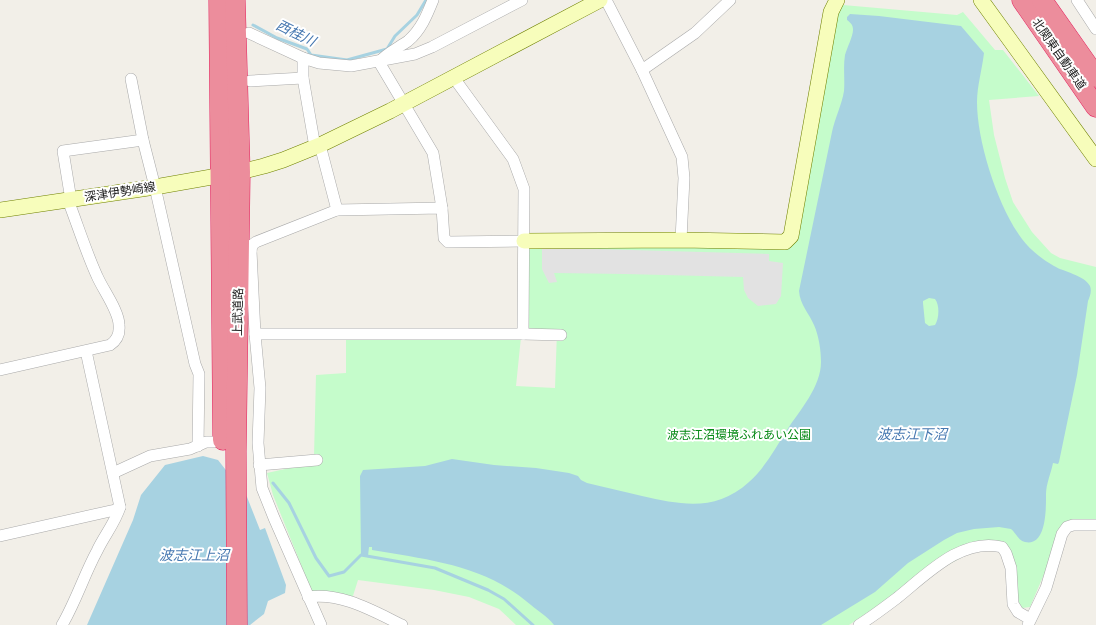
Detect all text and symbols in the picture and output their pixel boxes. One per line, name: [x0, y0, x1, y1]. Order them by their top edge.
street label: 北関東自動車道: [1029, 16, 1089, 92]
water label: 西桂川: [274, 17, 320, 50]
street label: 深津伊勢崎線: [83, 179, 157, 205]
street label: 上武道路: [231, 288, 245, 336]
water label: 波志江下沼: [877, 426, 949, 442]
park label: 波志江沼環境ふれあい公園: [667, 428, 811, 442]
water label: 波志江上沼: [159, 547, 231, 563]

